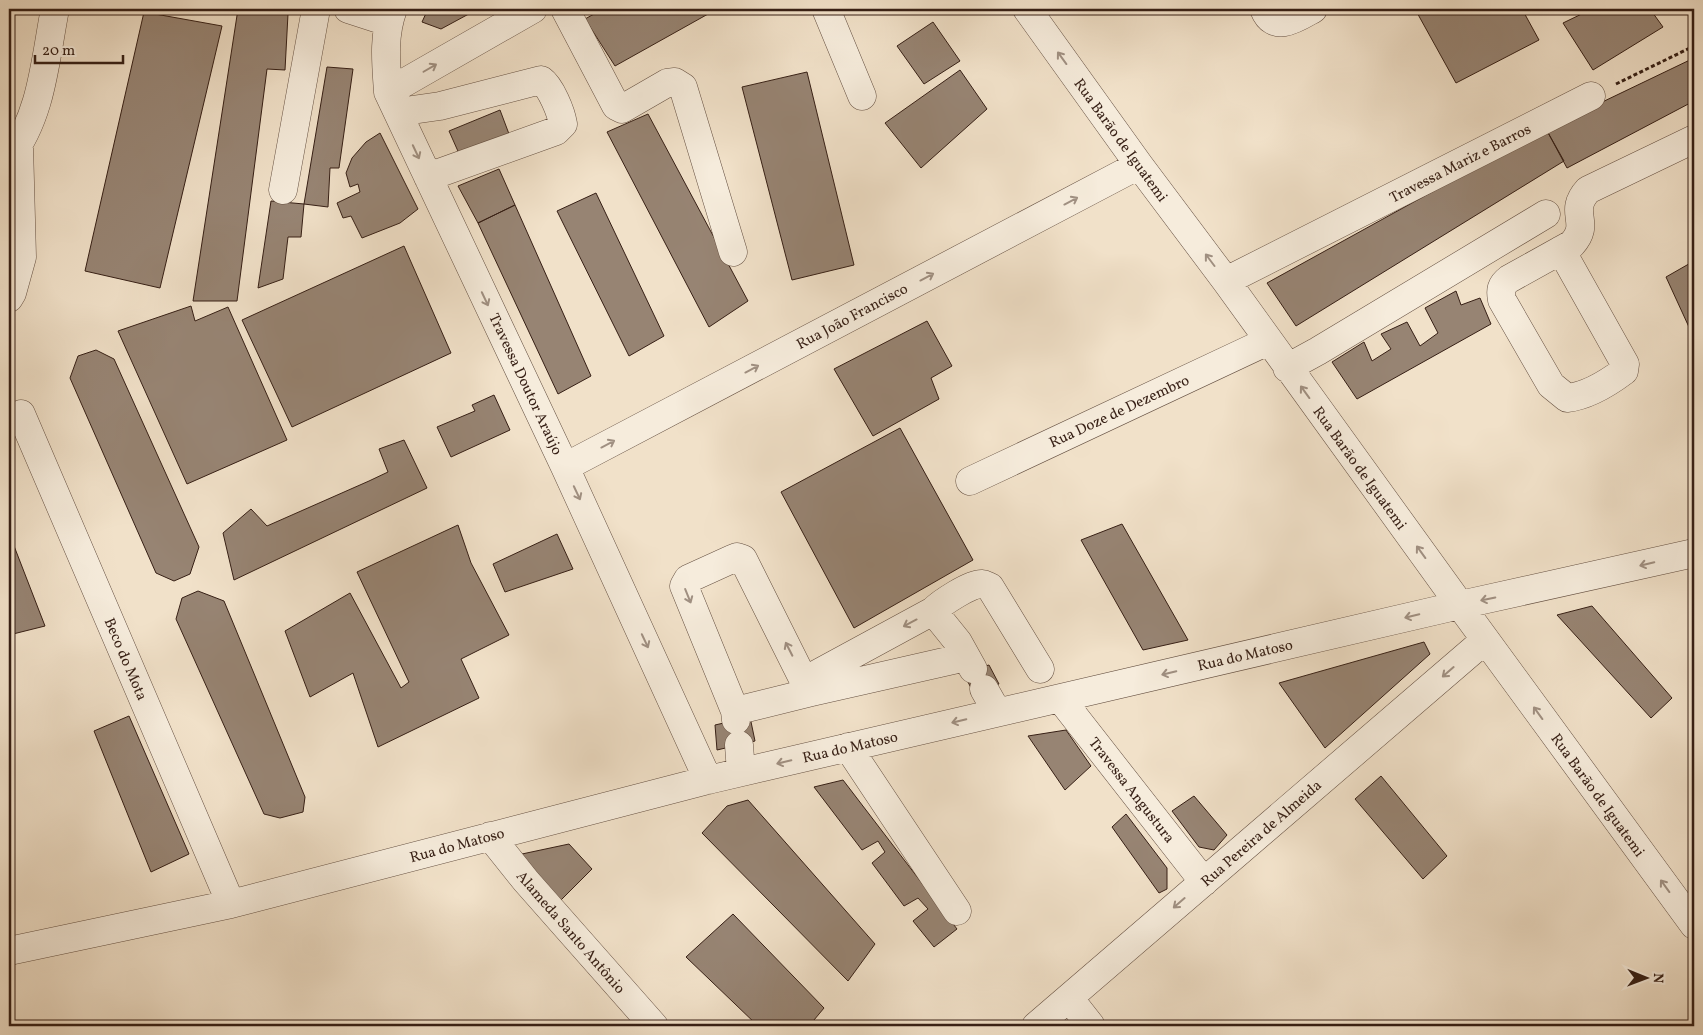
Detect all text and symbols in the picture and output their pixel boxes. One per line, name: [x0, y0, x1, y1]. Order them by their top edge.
scale bar: [35, 32, 122, 64]
text: 20 m: [42, 41, 75, 62]
one-way arrow: [1057, 51, 1067, 65]
one-way arrow: [423, 62, 437, 72]
street label: Rua Barão de Iguatemi: [1068, 75, 1172, 207]
street label: Travessa Mariz e Barros: [1386, 119, 1535, 209]
one-way arrow: [412, 144, 422, 159]
one-way arrow: [1063, 196, 1078, 206]
one-way arrow: [1205, 253, 1215, 267]
one-way arrow: [919, 272, 934, 282]
street label: Rua João Francisco: [793, 279, 912, 356]
one-way arrow: [481, 291, 491, 306]
street label: Travessa Doutor Araújo: [482, 310, 567, 459]
one-way arrow: [744, 364, 759, 373]
street label: Rua Doze de Dezembro: [1046, 371, 1193, 454]
one-way arrow: [1300, 385, 1310, 399]
street label: Rua Barão de Iguatemi: [1307, 403, 1411, 535]
one-way arrow: [600, 439, 615, 448]
one-way arrow: [573, 485, 582, 500]
one-way arrow: [1416, 545, 1426, 559]
one-way arrow: [1639, 560, 1655, 569]
one-way arrow: [684, 588, 693, 603]
one-way arrow: [1481, 595, 1497, 604]
one-way arrow: [1405, 612, 1421, 621]
street label: Beco do Mota: [98, 615, 151, 704]
one-way arrow: [902, 618, 917, 628]
one-way arrow: [640, 633, 650, 648]
street label: Rua do Matoso: [1196, 635, 1295, 678]
one-way arrow: [783, 642, 793, 657]
one-way arrow: [1442, 666, 1455, 678]
one-way arrow: [1161, 669, 1177, 678]
one-way arrow: [1533, 706, 1543, 720]
one-way arrow: [952, 717, 968, 726]
street label: Rua do Matoso: [801, 727, 900, 770]
street label: Rua Barão de Iguatemi: [1545, 730, 1649, 862]
street label: Travessa Angustura: [1083, 734, 1179, 848]
one-way arrow: [776, 758, 792, 767]
street label: Rua Pereira de Almeida: [1197, 776, 1327, 893]
street label: Rua do Matoso: [408, 824, 507, 869]
street label: Alameda Santo Antônio: [511, 867, 629, 999]
one-way arrow: [1660, 880, 1671, 893]
one-way arrow: [1173, 898, 1186, 909]
north arrow: [1620, 952, 1670, 1002]
text: N: [1648, 973, 1667, 983]

